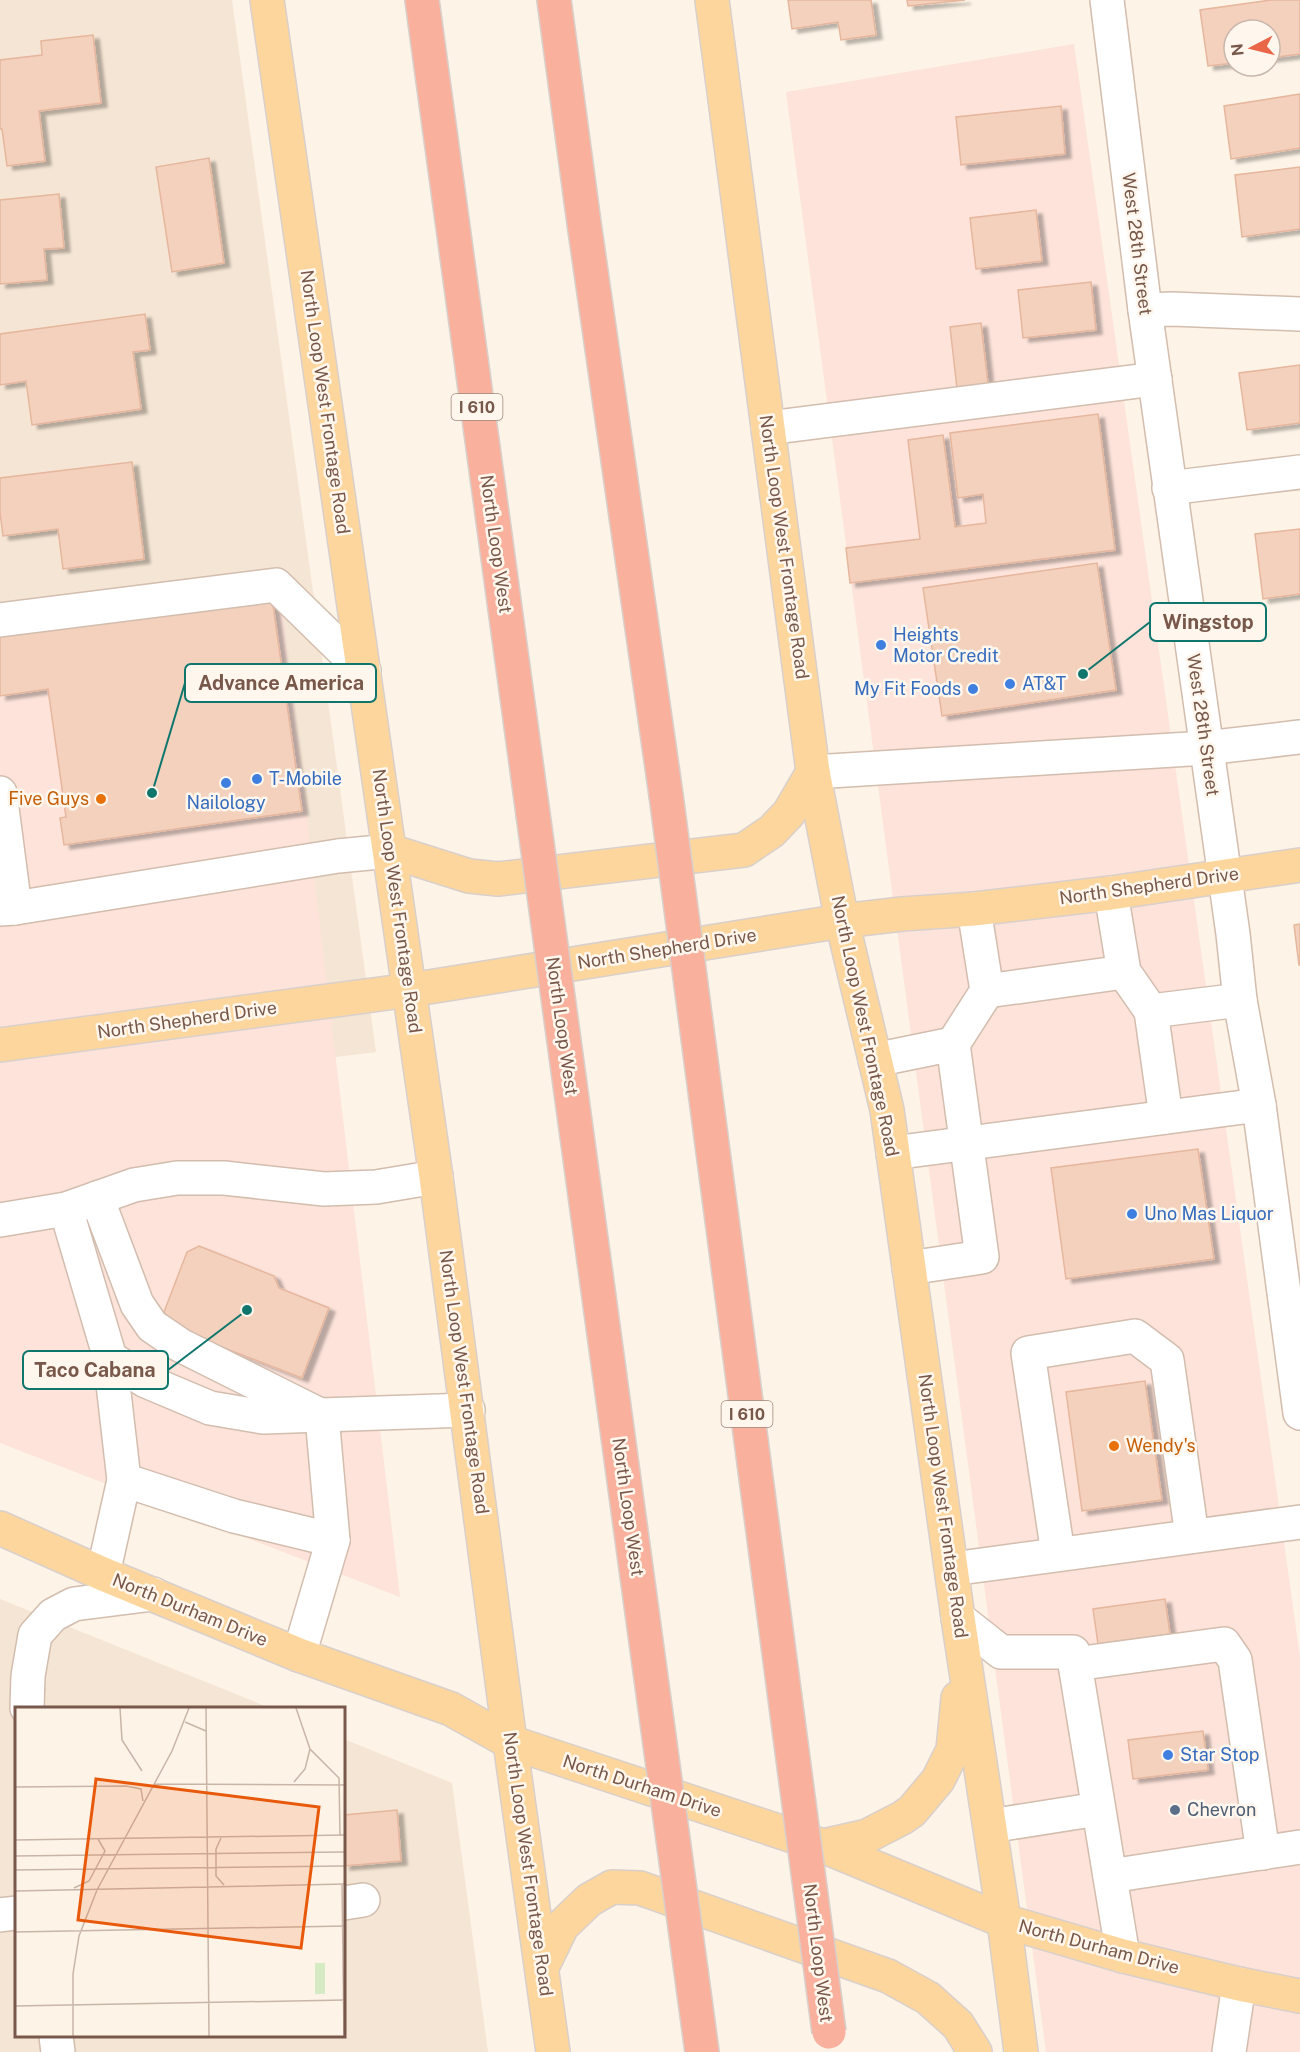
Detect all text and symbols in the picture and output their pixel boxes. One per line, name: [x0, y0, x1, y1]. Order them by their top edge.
north arrow: [1222, 18, 1282, 78]
text: N: [1227, 42, 1248, 57]
street label: West 28th Street: [1118, 171, 1157, 316]
street label: North Loop West Frontage Road: [297, 269, 354, 535]
road number: I 610: [452, 394, 502, 420]
street label: North Loop West Frontage Road: [756, 414, 813, 680]
street label: North Loop West: [476, 473, 517, 614]
callout: Wingstop: [1150, 603, 1266, 641]
text: Wingstop: [1162, 610, 1254, 634]
place label: Heights Motor Credit: [893, 624, 999, 666]
marker: Heights Motor Credit: [874, 638, 888, 652]
street label: West 28th Street: [1183, 652, 1224, 797]
callout: Advance America: [185, 664, 376, 702]
text: Advance America: [198, 671, 364, 695]
place label: AT&T: [1022, 673, 1067, 694]
marker: AT&T: [1003, 677, 1017, 691]
place label: My Fit Foods: [854, 678, 961, 699]
marker: My Fit Foods: [966, 682, 980, 696]
place label: T-Mobile: [269, 768, 342, 789]
street label: North Loop West Frontage Road: [369, 768, 426, 1034]
marker: T-Mobile: [250, 772, 264, 786]
marker: Nailology: [219, 776, 233, 790]
place label: Five Guys: [8, 788, 89, 809]
marker: Five Guys: [94, 792, 108, 806]
place label: Nailology: [186, 792, 266, 813]
street label: North Shepherd Drive: [1058, 863, 1240, 909]
street label: North Loop West Frontage Road: [828, 893, 903, 1158]
street label: North Shepherd Drive: [576, 924, 758, 973]
street label: North Loop West: [542, 955, 583, 1096]
street label: North Shepherd Drive: [96, 997, 278, 1043]
place label: Uno Mas Liquor: [1144, 1203, 1274, 1224]
marker: Uno Mas Liquor: [1125, 1207, 1139, 1221]
street label: North Loop West Frontage Road: [436, 1249, 493, 1515]
callout: Taco Cabana: [23, 1351, 168, 1389]
text: Taco Cabana: [34, 1358, 156, 1382]
street label: North Loop West Frontage Road: [915, 1373, 972, 1639]
road number: I 610: [722, 1401, 772, 1427]
place label: Wendy's: [1126, 1435, 1196, 1456]
street label: North Loop West: [608, 1436, 649, 1577]
marker: Wendy's: [1107, 1439, 1121, 1453]
street label: North Durham Drive: [110, 1569, 271, 1650]
inset map: [15, 1707, 345, 2037]
street label: North Loop West Frontage Road: [500, 1731, 557, 1997]
place label: Star Stop: [1180, 1744, 1259, 1765]
marker: Star Stop: [1161, 1748, 1175, 1762]
street label: North Durham Drive: [560, 1750, 724, 1821]
place label: Chevron: [1187, 1799, 1256, 1820]
marker: Chevron: [1168, 1803, 1182, 1817]
street label: North Loop West: [800, 1882, 837, 2023]
street label: North Durham Drive: [1016, 1915, 1182, 1978]

